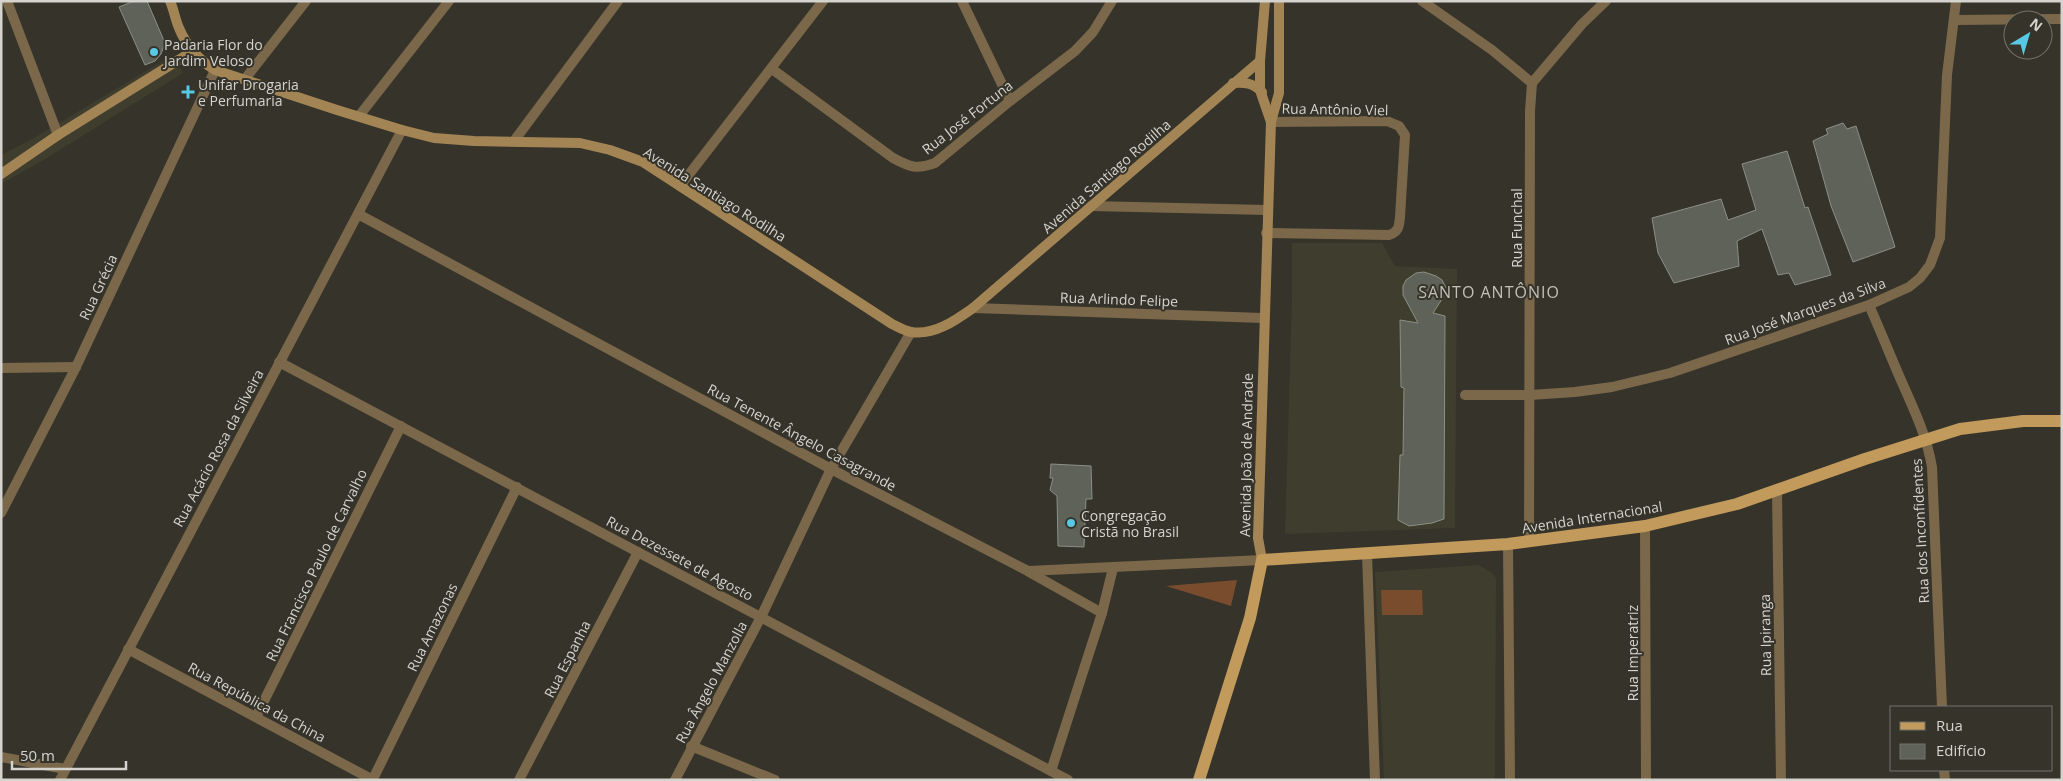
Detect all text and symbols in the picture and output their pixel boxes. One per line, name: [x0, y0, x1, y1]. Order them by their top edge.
north arrow: [2003, 10, 2053, 60]
text: N: [2026, 13, 2047, 35]
place label: Padaria Flor do Jardim Veloso: [162, 35, 263, 70]
marker: Padaria Flor do Jardim Veloso: [148, 46, 160, 58]
place label: Unifar Drogaria e Perfumaria: [198, 75, 299, 110]
street label: Rua José Fortuna: [918, 76, 1016, 158]
marker: Unifar Drogaria e Perfumaria: [182, 86, 194, 98]
street label: Rua Antônio Viel: [1281, 99, 1389, 119]
street label: Avenida Santiago Rodilha: [1038, 115, 1174, 237]
street label: Avenida Santiago Rodilha: [640, 142, 790, 246]
street label: Rua Funchal: [1507, 188, 1526, 268]
street label: Rua Grécia: [75, 251, 121, 323]
street label: Rua José Marques da Silva: [1722, 273, 1888, 349]
district label: SANTO ANTÔNIO: [1418, 281, 1560, 303]
street label: Rua Arlindo Felipe: [1060, 287, 1178, 311]
street label: Rua Acácio Rosa da Silveira: [168, 366, 268, 530]
street label: Avenida João de Andrade: [1235, 373, 1257, 537]
street label: Rua Tenente Ângelo Casagrande: [704, 379, 900, 495]
street label: Rua dos Inconfidentes: [1907, 458, 1933, 604]
street label: Rua Francisco Paulo de Carvalho: [261, 466, 371, 664]
street label: Avenida Internacional: [1520, 497, 1664, 537]
place label: Congregação Cristã no Brasil: [1081, 506, 1179, 541]
street label: Rua Dezessete de Agosto: [603, 511, 757, 605]
marker: Congregação Cristã no Brasil: [1065, 517, 1077, 529]
street label: Rua Amazonas: [402, 579, 462, 674]
street label: Rua Ipiranga: [1755, 594, 1775, 676]
street label: Rua Imperatriz: [1623, 604, 1642, 701]
street label: Rua Espanha: [539, 617, 595, 701]
street label: Rua Ângelo Manzolla: [671, 618, 751, 746]
street label: Rua República da China: [185, 658, 329, 746]
legend: [1890, 706, 2053, 771]
text: Rua: [1936, 715, 1963, 735]
scale bar: [12, 738, 126, 770]
text: Edifício: [1936, 740, 1986, 760]
text: 50 m: [20, 745, 55, 765]

